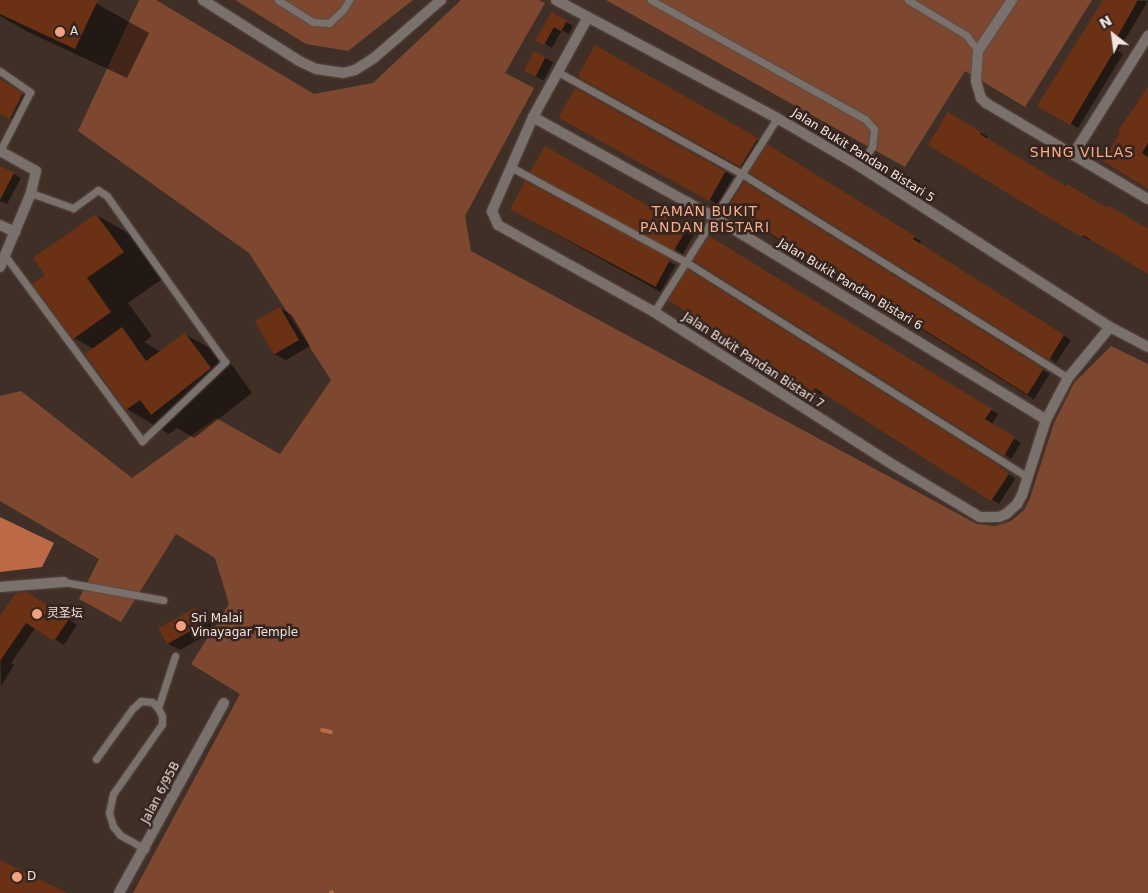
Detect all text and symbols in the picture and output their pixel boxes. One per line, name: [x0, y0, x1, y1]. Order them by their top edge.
north arrow: [1088, 10, 1138, 60]
text: N: [1096, 12, 1115, 32]
place label: A: [70, 25, 78, 39]
marker: A: [54, 26, 66, 38]
street label: Jalan Bukit Pandan Bistari 5: [789, 106, 937, 206]
district label: SHNG VILLAS: [1028, 144, 1136, 160]
district label: TAMAN BUKIT PANDAN BISTARI: [638, 203, 772, 236]
street label: Jalan Bukit Pandan Bistari 6: [775, 236, 925, 334]
street label: Jalan Bukit Pandan Bistari 7: [680, 310, 826, 412]
place label: 灵圣坛: [47, 607, 83, 621]
marker: 灵圣坛: [31, 608, 43, 620]
place label: Sri Malai Vinayagar Temple: [191, 612, 298, 640]
marker: Sri Malai Vinayagar Temple: [175, 620, 187, 632]
street label: Jalan 6/95B: [139, 760, 183, 826]
place label: D: [27, 870, 36, 884]
marker: D: [11, 871, 23, 883]

